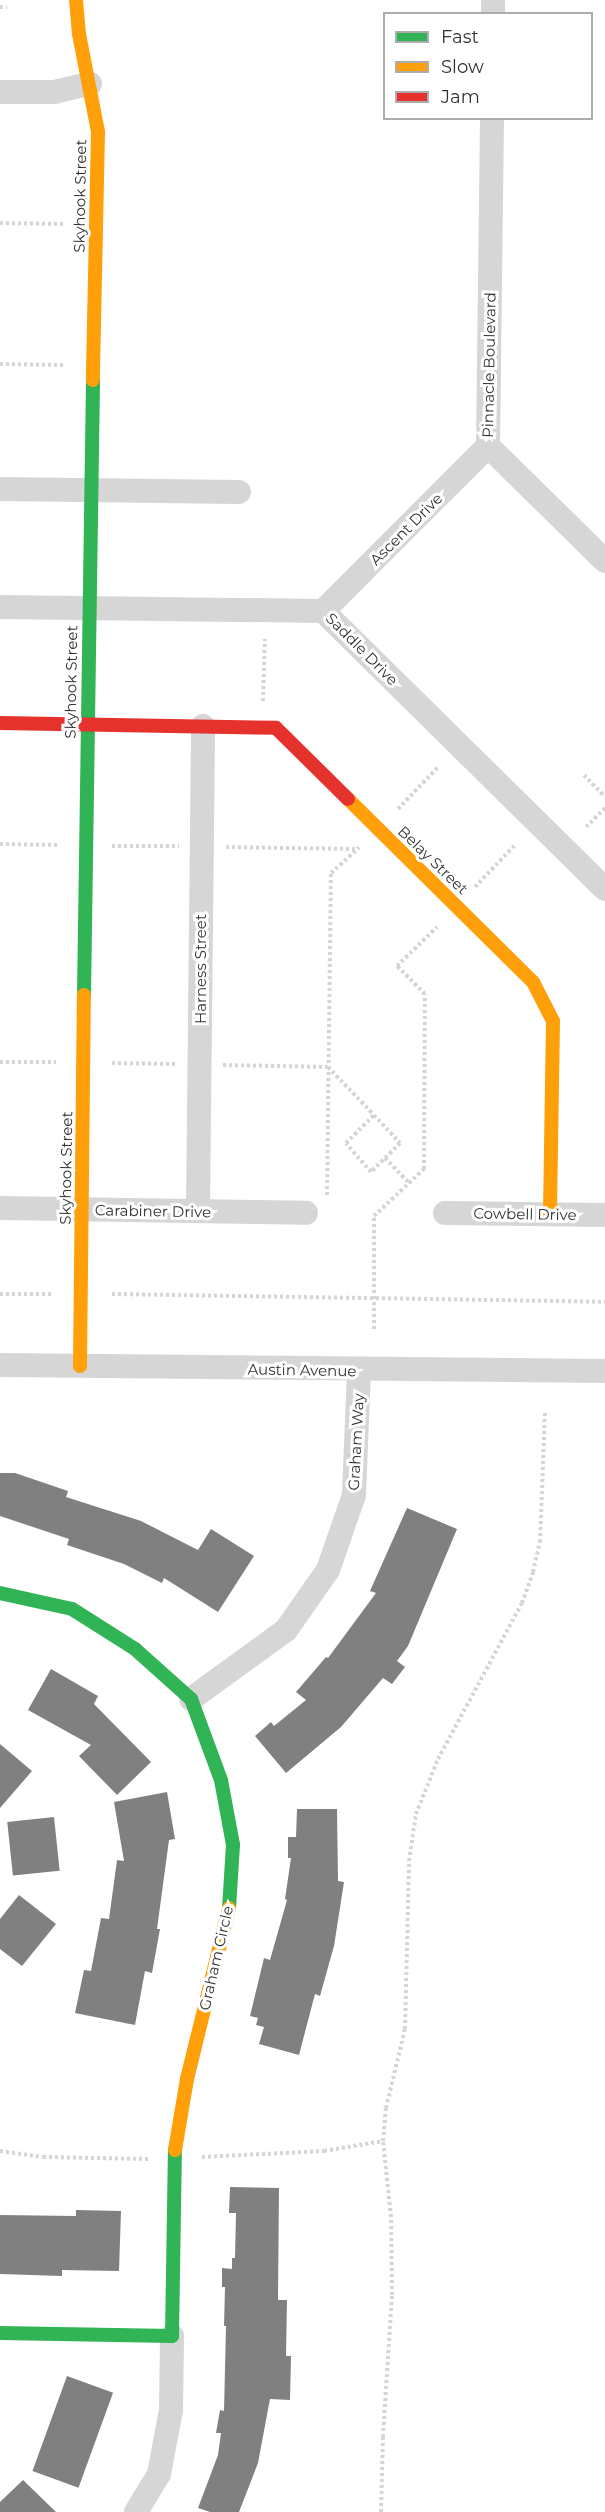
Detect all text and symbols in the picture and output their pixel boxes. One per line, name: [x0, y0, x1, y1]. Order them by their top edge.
legend: [383, 12, 593, 120]
text: Fast: [441, 26, 479, 48]
text: Slow: [441, 56, 484, 78]
text: Jam: [441, 86, 480, 108]
street label: Skyhook Street: [70, 139, 90, 253]
street label: Pinnacle Boulevard: [479, 292, 499, 438]
street label: Ascent Drive: [366, 489, 446, 569]
street label: Saddle Drive: [322, 609, 402, 689]
street label: Skyhook Street: [61, 625, 81, 739]
street label: Belay Street: [394, 822, 472, 898]
street label: Harness Street: [192, 914, 210, 1024]
street label: Skyhook Street: [56, 1111, 76, 1225]
street label: Carabiner Drive: [95, 1201, 211, 1221]
street label: Cowbell Drive: [473, 1204, 577, 1224]
street label: Austin Avenue: [247, 1360, 357, 1380]
street label: Graham Way: [344, 1393, 368, 1491]
street label: Graham Circle: [195, 1904, 237, 2012]

